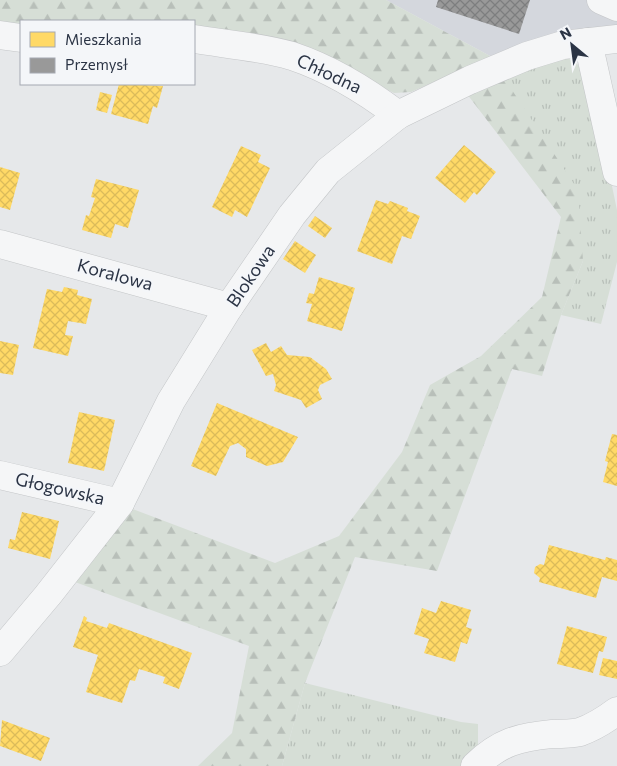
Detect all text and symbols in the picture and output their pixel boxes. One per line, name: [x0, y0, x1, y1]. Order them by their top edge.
legend: [20, 20, 195, 85]
north arrow: [547, 20, 597, 70]
text: N: [557, 23, 574, 43]
text: Mieszkania: [65, 30, 142, 48]
street label: Chłodna: [294, 49, 365, 98]
text: Przemysł: [65, 55, 128, 73]
street label: Blokowa: [221, 240, 279, 311]
street label: Koralowa: [75, 253, 155, 295]
street label: Głogowska: [13, 467, 107, 509]

